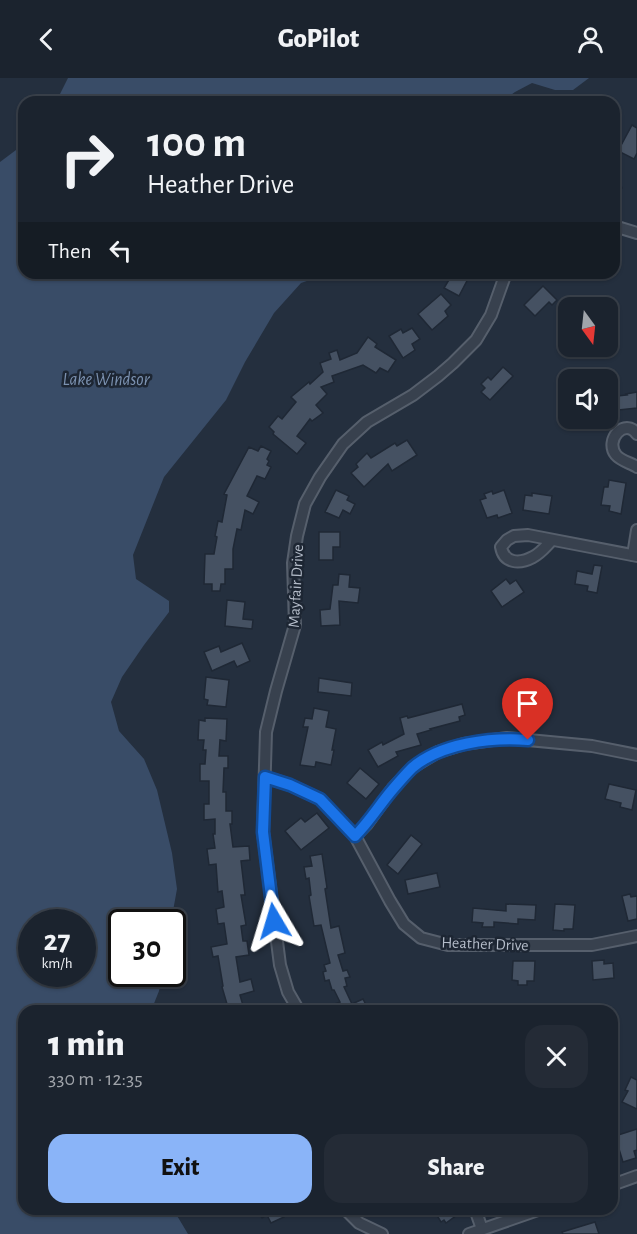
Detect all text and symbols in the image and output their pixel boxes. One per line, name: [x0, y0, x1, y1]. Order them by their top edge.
icon: back: [30, 23, 63, 56]
icon: person: [574, 23, 607, 56]
text: GoPilot: [278, 25, 359, 52]
icon: right: [48, 120, 126, 198]
text: 100 m: [147, 122, 246, 164]
text: Heather Drive: [147, 171, 294, 198]
icon: left: [104, 234, 137, 267]
text: Then: [48, 240, 92, 262]
north arrow: [558, 297, 618, 357]
map controls: [558, 297, 618, 429]
button: sound: [558, 369, 618, 429]
water label: Lake Windsor: [63, 371, 151, 389]
street label: Mayfair Drive: [286, 544, 307, 628]
pin: [502, 678, 553, 740]
icon: arrive: [511, 687, 544, 720]
position arrow: [242, 889, 306, 953]
speed limit sign: 30: [108, 909, 186, 987]
text: 27: [43, 926, 71, 956]
street label: Heather Drive: [441, 934, 529, 954]
text: km/h: [42, 956, 72, 971]
button: close: [525, 1025, 588, 1088]
text: 1 min: [48, 1026, 125, 1062]
text: 330 m · 12:35: [48, 1069, 143, 1089]
button: Exit: [48, 1134, 312, 1203]
button: Share: [324, 1134, 588, 1203]

